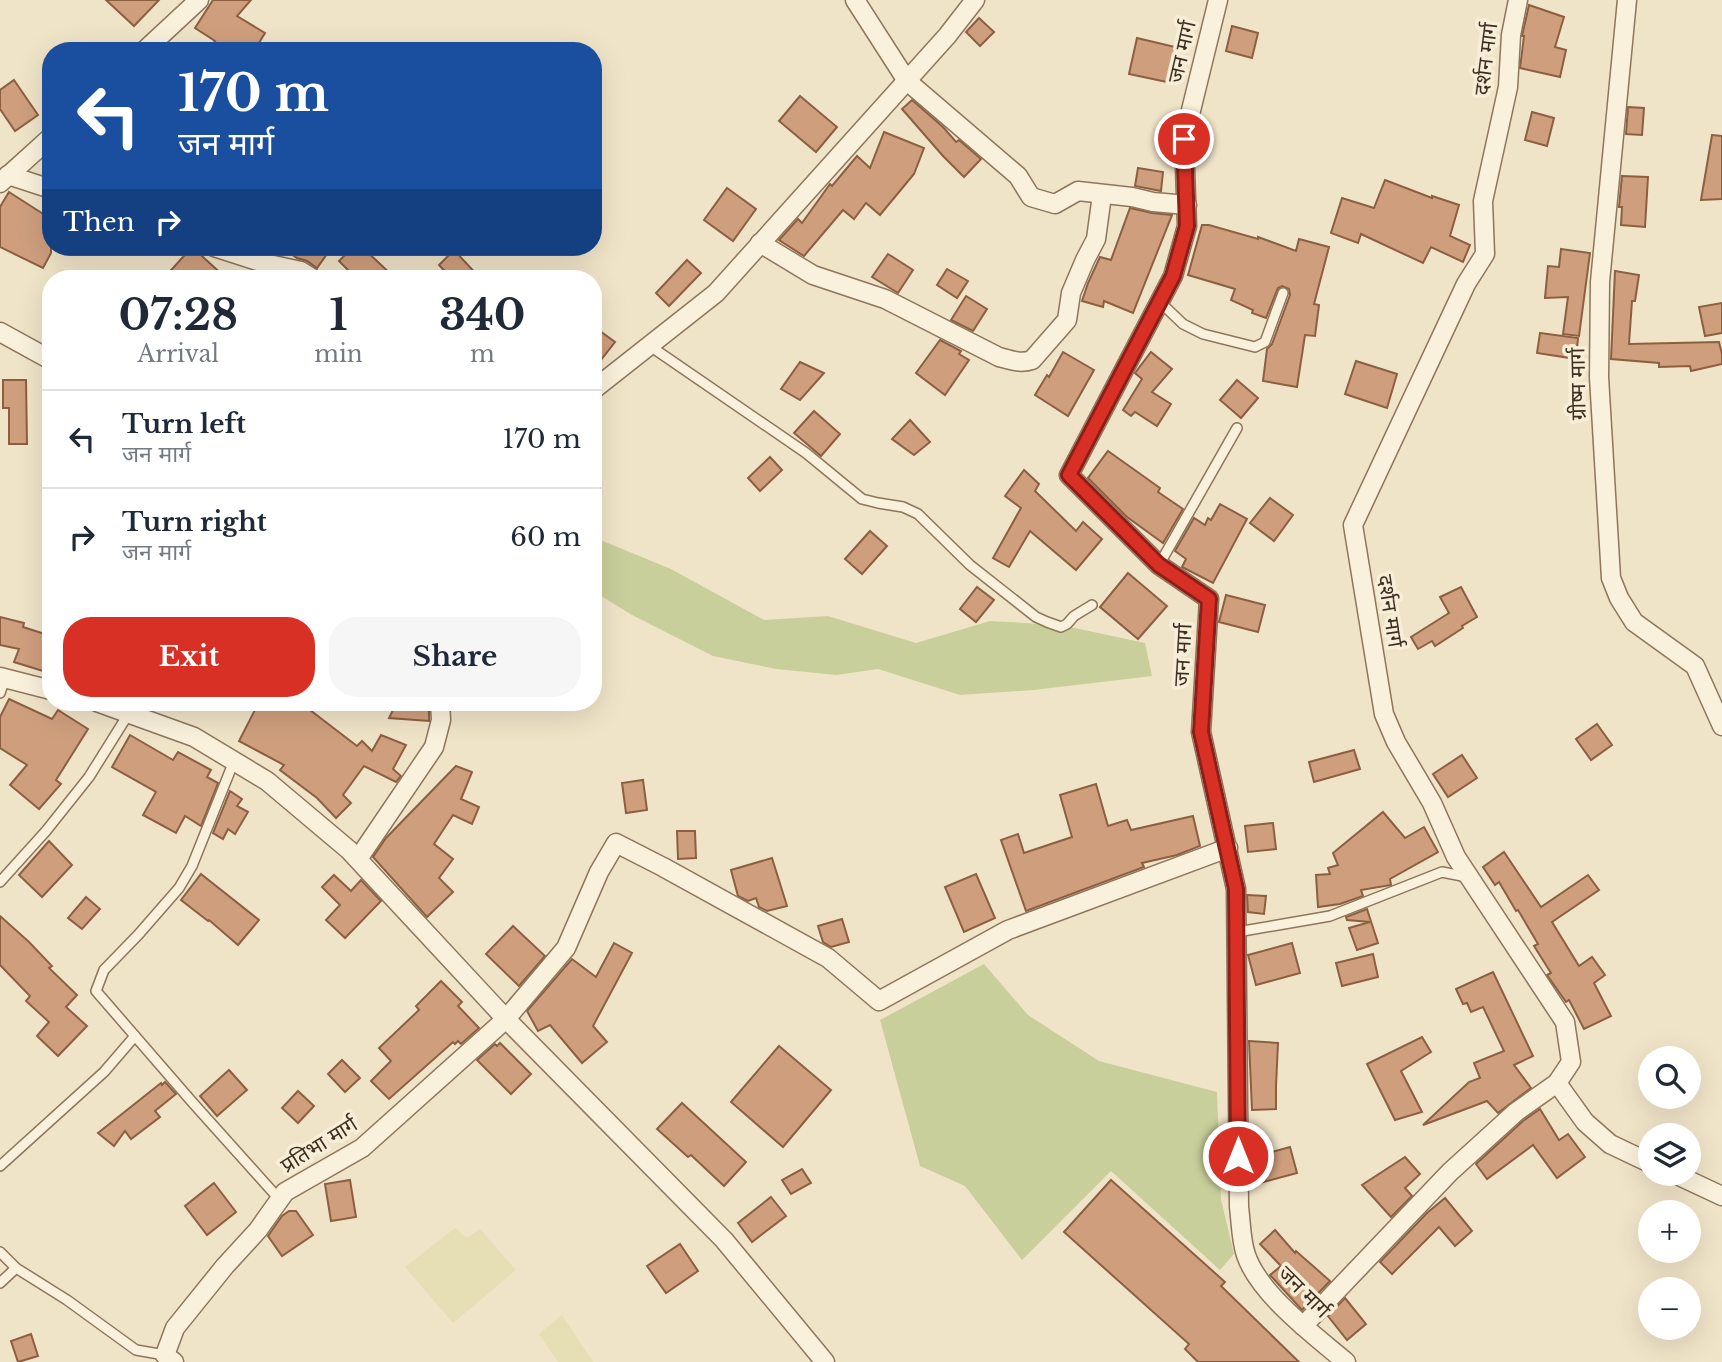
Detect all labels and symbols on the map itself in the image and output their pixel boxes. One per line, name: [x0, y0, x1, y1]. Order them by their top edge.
street label: जन मार्ग: [1162, 17, 1202, 86]
street label: दर्शन मार्ग: [1469, 20, 1503, 97]
pin: [1154, 109, 1214, 169]
street label: ग्रीष्म मार्ग: [1564, 346, 1592, 420]
street label: दर्शन मार्ग: [1371, 573, 1409, 650]
street label: जन मार्ग: [1168, 622, 1198, 687]
street label: प्रतिभा मार्ग: [276, 1111, 363, 1179]
position arrow: [1201, 1119, 1275, 1193]
street label: जन मार्ग: [1273, 1261, 1336, 1324]

